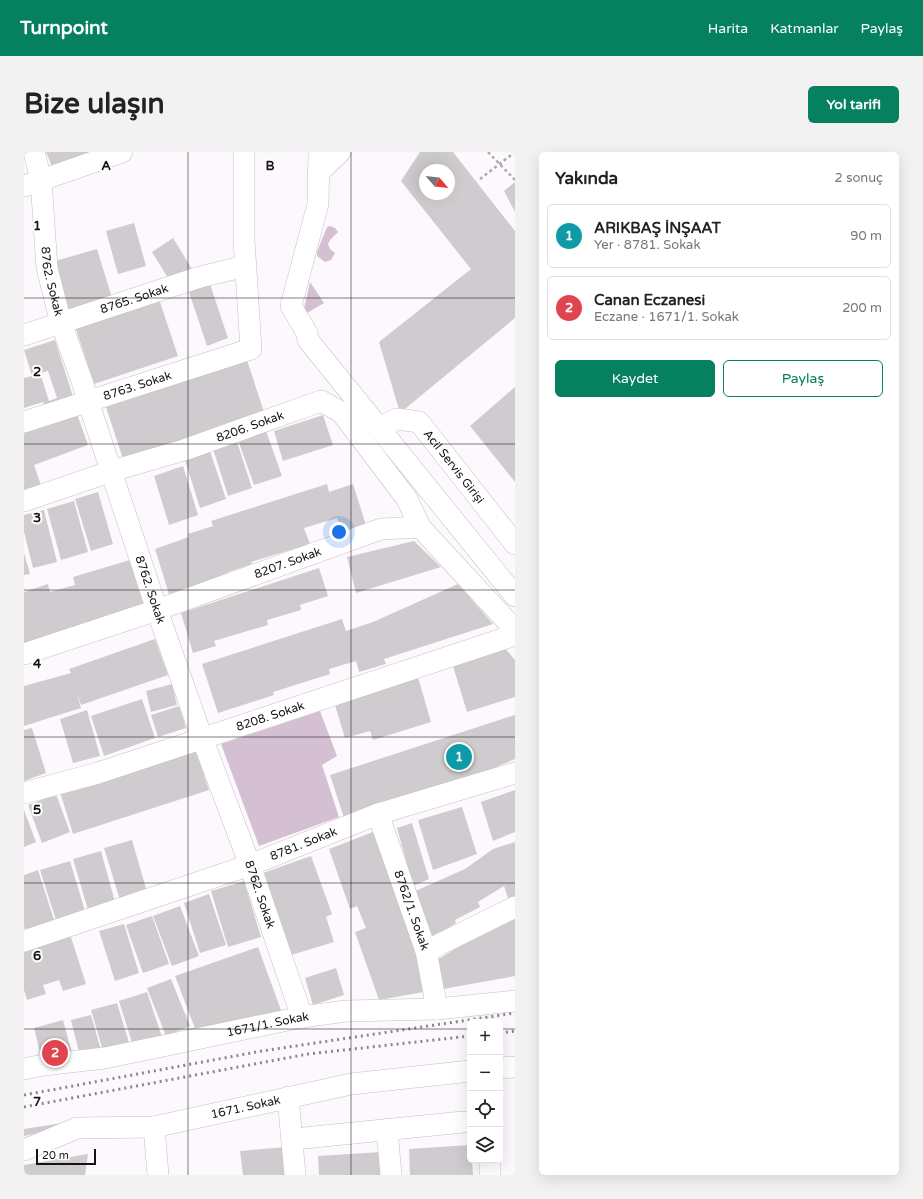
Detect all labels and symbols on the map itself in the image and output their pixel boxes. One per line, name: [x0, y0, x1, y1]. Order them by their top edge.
text: A: [101, 158, 111, 174]
text: B: [265, 158, 275, 174]
north arrow: [419, 164, 455, 200]
text: 1: [33, 218, 41, 234]
street label: 8762. Sokak: [39, 246, 66, 318]
street label: 8765. Sokak: [98, 281, 170, 316]
text: 2: [33, 364, 41, 380]
street label: 8763. Sokak: [101, 368, 174, 403]
street label: 8206. Sokak: [214, 408, 286, 445]
street label: Acil Servis Girişi: [421, 427, 487, 506]
text: 3: [33, 510, 41, 526]
your location: [329, 522, 349, 542]
street label: 8207. Sokak: [252, 544, 323, 581]
street label: 8762. Sokak: [133, 554, 168, 626]
text: 4: [33, 656, 42, 672]
street label: 8208. Sokak: [234, 698, 306, 734]
pin: 1: [446, 742, 472, 772]
text: 5: [33, 802, 41, 818]
street label: 8781. Sokak: [268, 824, 339, 863]
street label: 8762. Sokak: [242, 858, 278, 931]
street label: 8762/1. Sokak: [391, 868, 432, 953]
text: 6: [33, 948, 41, 964]
street label: 1671/1. Sokak: [225, 1009, 310, 1040]
pin: 2: [42, 1038, 68, 1068]
street label: 1671. Sokak: [209, 1093, 282, 1121]
text: 7: [33, 1094, 41, 1110]
scale bar: [36, 1147, 96, 1166]

